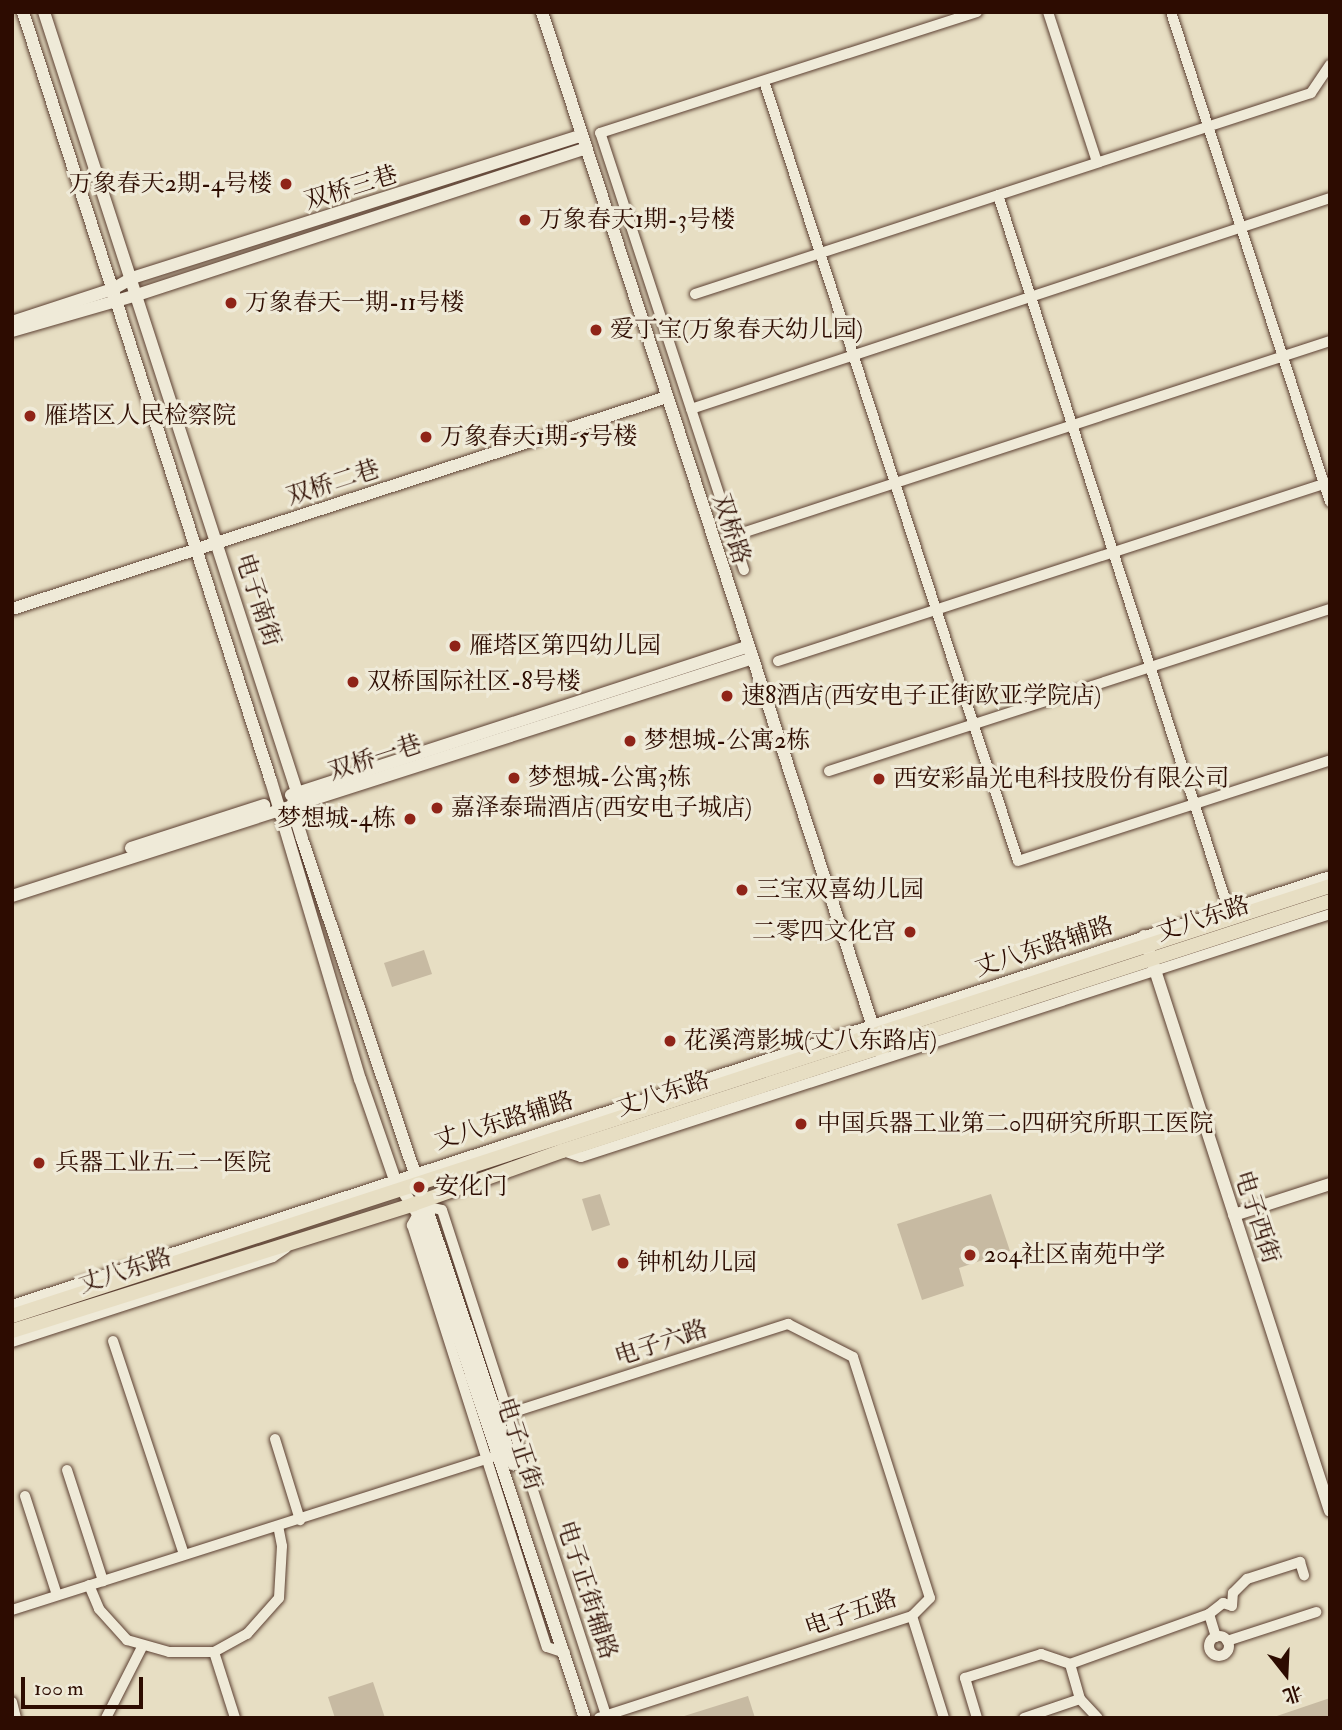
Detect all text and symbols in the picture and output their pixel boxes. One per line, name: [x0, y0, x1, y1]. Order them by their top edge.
street label: 双桥三巷: [301, 160, 401, 216]
place label: 万象春天2期-4号楼: [69, 170, 272, 198]
marker: 万象春天2期-4号楼: [278, 176, 294, 192]
place label: 万象春天1期-3号楼: [539, 206, 735, 234]
marker: 万象春天1期-3号楼: [517, 212, 533, 228]
place label: 万象春天一期-11号楼: [245, 289, 464, 317]
marker: 万象春天一期-11号楼: [223, 295, 239, 311]
place label: 爱丁宝(万象春天幼儿园): [610, 316, 863, 344]
marker: 爱丁宝(万象春天幼儿园): [588, 322, 604, 338]
place label: 雁塔区人民检察院: [44, 402, 236, 430]
marker: 雁塔区人民检察院: [22, 408, 38, 424]
place label: 万象春天1期-5号楼: [440, 423, 637, 451]
marker: 万象春天1期-5号楼: [418, 429, 434, 445]
street label: 双桥二巷: [283, 454, 383, 512]
street label: 双桥路: [706, 490, 756, 568]
street label: 电子南街: [229, 550, 287, 650]
place label: 雁塔区第四幼儿园: [469, 632, 661, 660]
marker: 雁塔区第四幼儿园: [447, 638, 463, 654]
place label: 双桥国际社区-8号楼: [367, 668, 580, 696]
marker: 双桥国际社区-8号楼: [345, 674, 361, 690]
place label: 速8酒店(西安电子正街欧亚学院店): [741, 682, 1101, 710]
marker: 速8酒店(西安电子正街欧亚学院店): [719, 688, 735, 704]
place label: 梦想城-公寓2栋: [644, 727, 810, 755]
street label: 双桥一巷: [325, 729, 425, 787]
marker: 梦想城-公寓2栋: [622, 733, 638, 749]
place label: 梦想城-公寓3栋: [528, 764, 691, 792]
place label: 西安彩晶光电科技股份有限公司: [893, 765, 1229, 793]
marker: 梦想城-公寓3栋: [506, 770, 522, 786]
marker: 西安彩晶光电科技股份有限公司: [871, 771, 887, 787]
place label: 嘉泽泰瑞酒店(西安电子城店): [451, 794, 752, 822]
marker: 嘉泽泰瑞酒店(西安电子城店): [429, 800, 445, 816]
place label: 梦想城-4栋: [277, 805, 396, 833]
marker: 梦想城-4栋: [402, 811, 418, 827]
place label: 三宝双喜幼儿园: [756, 876, 924, 904]
marker: 三宝双喜幼儿园: [734, 882, 750, 898]
street label: 丈八东路: [1153, 890, 1253, 948]
street label: 丈八东路辅路: [971, 911, 1117, 983]
place label: 二零四文化宫: [752, 918, 896, 946]
marker: 二零四文化宫: [902, 924, 918, 940]
place label: 花溪湾影城(丈八东路店): [684, 1027, 937, 1055]
marker: 花溪湾影城(丈八东路店): [662, 1033, 678, 1049]
street label: 丈八东路: [613, 1065, 713, 1123]
street label: 丈八东路辅路: [431, 1086, 577, 1156]
place label: 中国兵器工业第二0四研究所职工医院: [817, 1110, 1213, 1138]
marker: 中国兵器工业第二0四研究所职工医院: [791, 1114, 811, 1134]
place label: 兵器工业五二一医院: [55, 1149, 271, 1177]
marker: 兵器工业五二一医院: [29, 1153, 49, 1173]
street label: 电子西街: [1228, 1167, 1286, 1267]
place label: 安化门: [435, 1173, 507, 1201]
marker: 安化门: [409, 1177, 429, 1197]
place label: 204社区南苑中学: [984, 1241, 1165, 1269]
street label: 丈八东路: [75, 1242, 175, 1300]
marker: 204社区南苑中学: [962, 1247, 978, 1263]
place label: 钟机幼儿园: [637, 1249, 757, 1277]
marker: 钟机幼儿园: [615, 1255, 631, 1271]
street label: 电子六路: [611, 1314, 711, 1372]
street label: 电子正街: [490, 1394, 548, 1494]
street label: 电子正街辅路: [551, 1517, 623, 1663]
street label: 电子五路: [801, 1584, 901, 1642]
north arrow: [1251, 1639, 1321, 1709]
scale bar: [24, 1664, 147, 1708]
text: 100 m: [34, 1675, 84, 1702]
text: 北: [1280, 1680, 1305, 1708]

